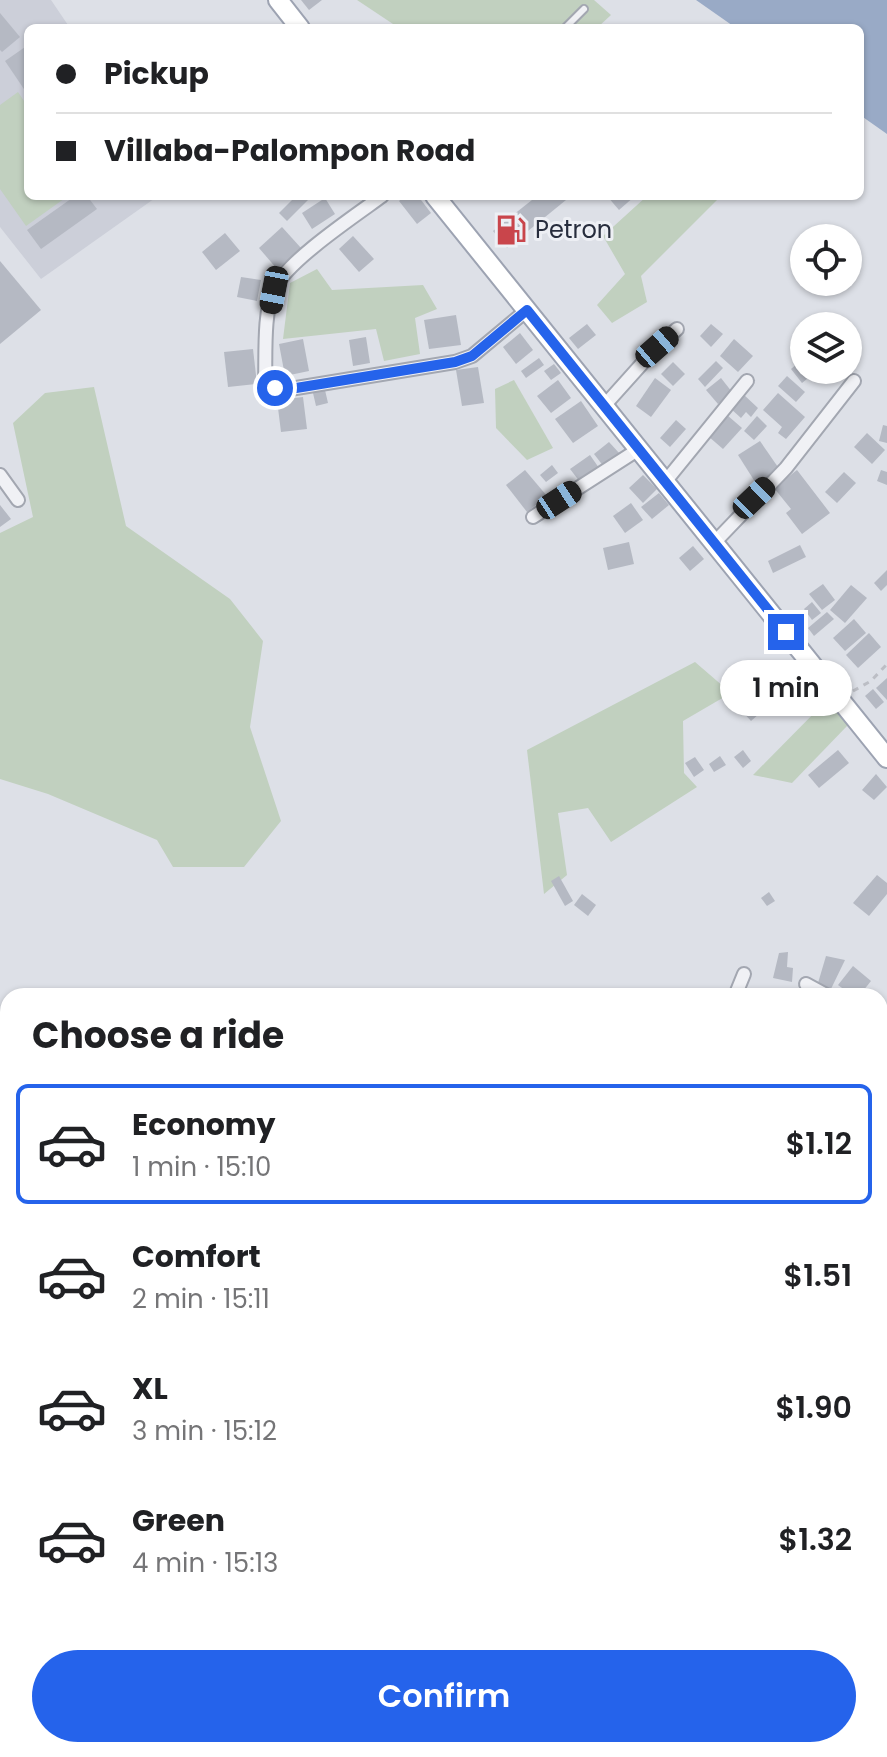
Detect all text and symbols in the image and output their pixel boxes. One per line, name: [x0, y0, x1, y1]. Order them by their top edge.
text: Pickup: [104, 52, 209, 95]
text: Villaba-Palompon Road: [104, 129, 475, 172]
fuel station icon: Petron: [494, 213, 528, 247]
place label: Petron: [535, 213, 612, 246]
map controls: [790, 224, 862, 384]
button: locate: [790, 224, 862, 296]
car: [258, 264, 290, 316]
button: layers: [790, 312, 862, 384]
car: [631, 322, 683, 372]
route start: [257, 370, 293, 406]
car: [728, 473, 780, 523]
car: [532, 477, 586, 523]
route end: [768, 614, 804, 650]
callout: 1 min: [720, 660, 852, 716]
text: 1 min: [752, 670, 820, 706]
text: Choose a ride: [32, 1010, 284, 1061]
text: Economy: [132, 1103, 276, 1146]
icon: car: [36, 1108, 108, 1180]
text: $1.12: [786, 1122, 852, 1165]
text: 1 min · 15:10: [132, 1149, 271, 1185]
text: Comfort: [132, 1235, 261, 1278]
icon: car: [36, 1240, 108, 1312]
text: $1.51: [784, 1254, 852, 1297]
text: 2 min · 15:11: [132, 1281, 270, 1317]
text: XL: [132, 1367, 168, 1410]
icon: car: [36, 1372, 108, 1444]
text: $1.90: [776, 1386, 852, 1429]
text: 3 min · 15:12: [132, 1413, 277, 1449]
text: Green: [132, 1499, 225, 1542]
icon: car: [36, 1504, 108, 1576]
text: $1.32: [779, 1518, 852, 1561]
text: 4 min · 15:13: [132, 1545, 278, 1581]
button: Confirm: [32, 1650, 856, 1742]

